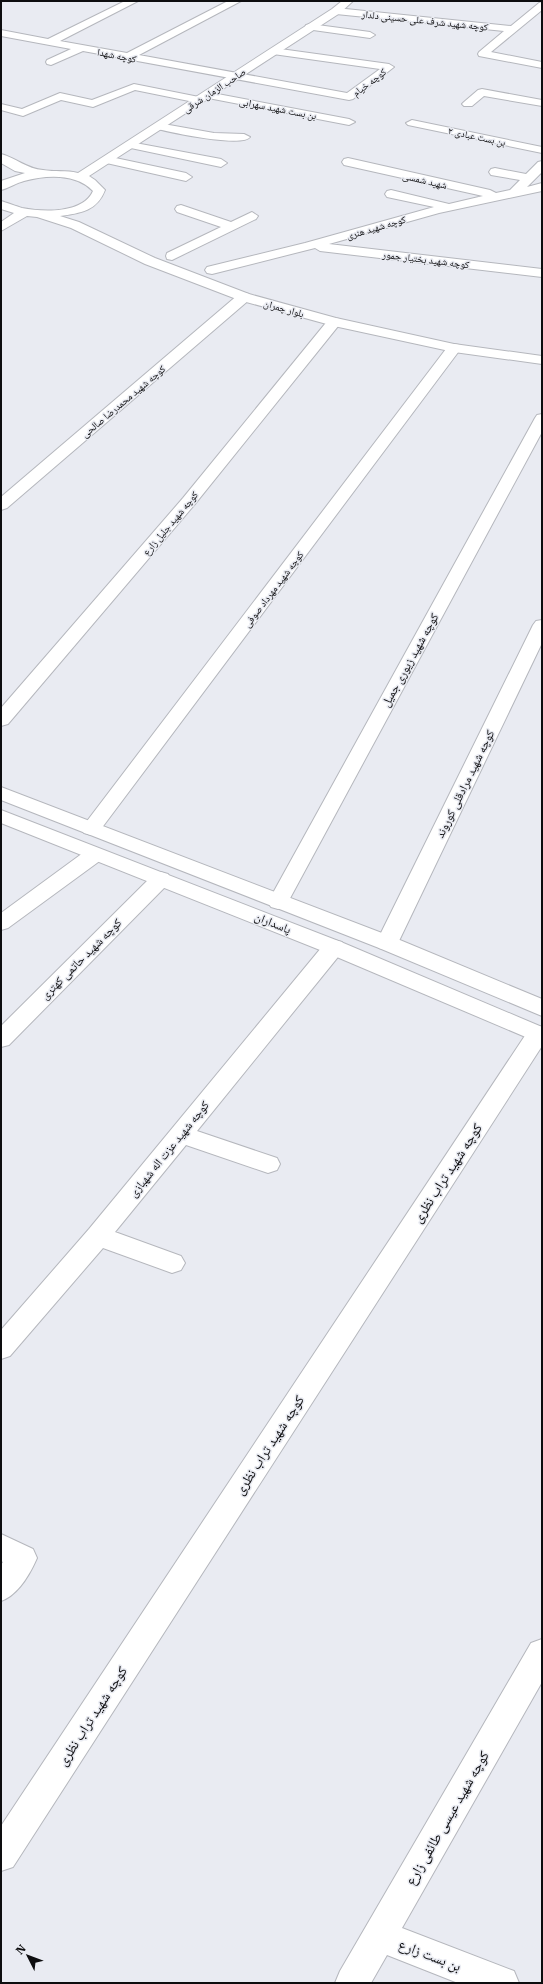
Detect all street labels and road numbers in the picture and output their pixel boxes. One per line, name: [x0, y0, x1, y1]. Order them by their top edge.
street label: کوچه شهید شرف علی حسینی دلدار: [360, 7, 489, 34]
street label: کوچه شهدا: [96, 45, 138, 66]
street label: صاحب الزمان شرقی: [180, 65, 248, 116]
street label: کوچه خیام: [350, 65, 390, 100]
street label: بن بست شهید سهرابی: [238, 95, 318, 122]
street label: بن بست عبادی ۲: [447, 124, 507, 149]
street label: شهید شمسی: [401, 169, 449, 192]
street label: کوچه شهید هنری: [345, 213, 407, 242]
street label: کوچه شهید بختیار جمور: [381, 248, 470, 271]
street label: بلوار چمران: [262, 297, 306, 320]
street label: کوچه شهید محمدرضا صالحی: [79, 362, 168, 440]
street label: کوچه شهید جلیل زارع: [140, 489, 201, 558]
street label: کوچه شهید مهرداد صوفی: [240, 549, 306, 630]
street label: کوچه شهید زیوری جمیل: [378, 610, 442, 709]
street label: کوچه شهید مرادقلی کوروند: [432, 727, 497, 840]
street label: پاسداران: [253, 908, 294, 937]
street label: کوچه شهید حاتمی کهتری: [37, 915, 125, 1002]
street label: کوچه شهید عزت اله شهبازی: [125, 1098, 212, 1200]
street label: کوچه شهید تراب نظری: [408, 1120, 486, 1226]
street label: کوچه شهید تراب نظری: [230, 1392, 308, 1498]
street label: کوچه شهید تراب نظری: [53, 1663, 131, 1769]
street label: کوچه شهید عیسی طائفی زارع: [401, 1747, 494, 1889]
street label: بن بست زارع: [396, 1935, 464, 1976]

